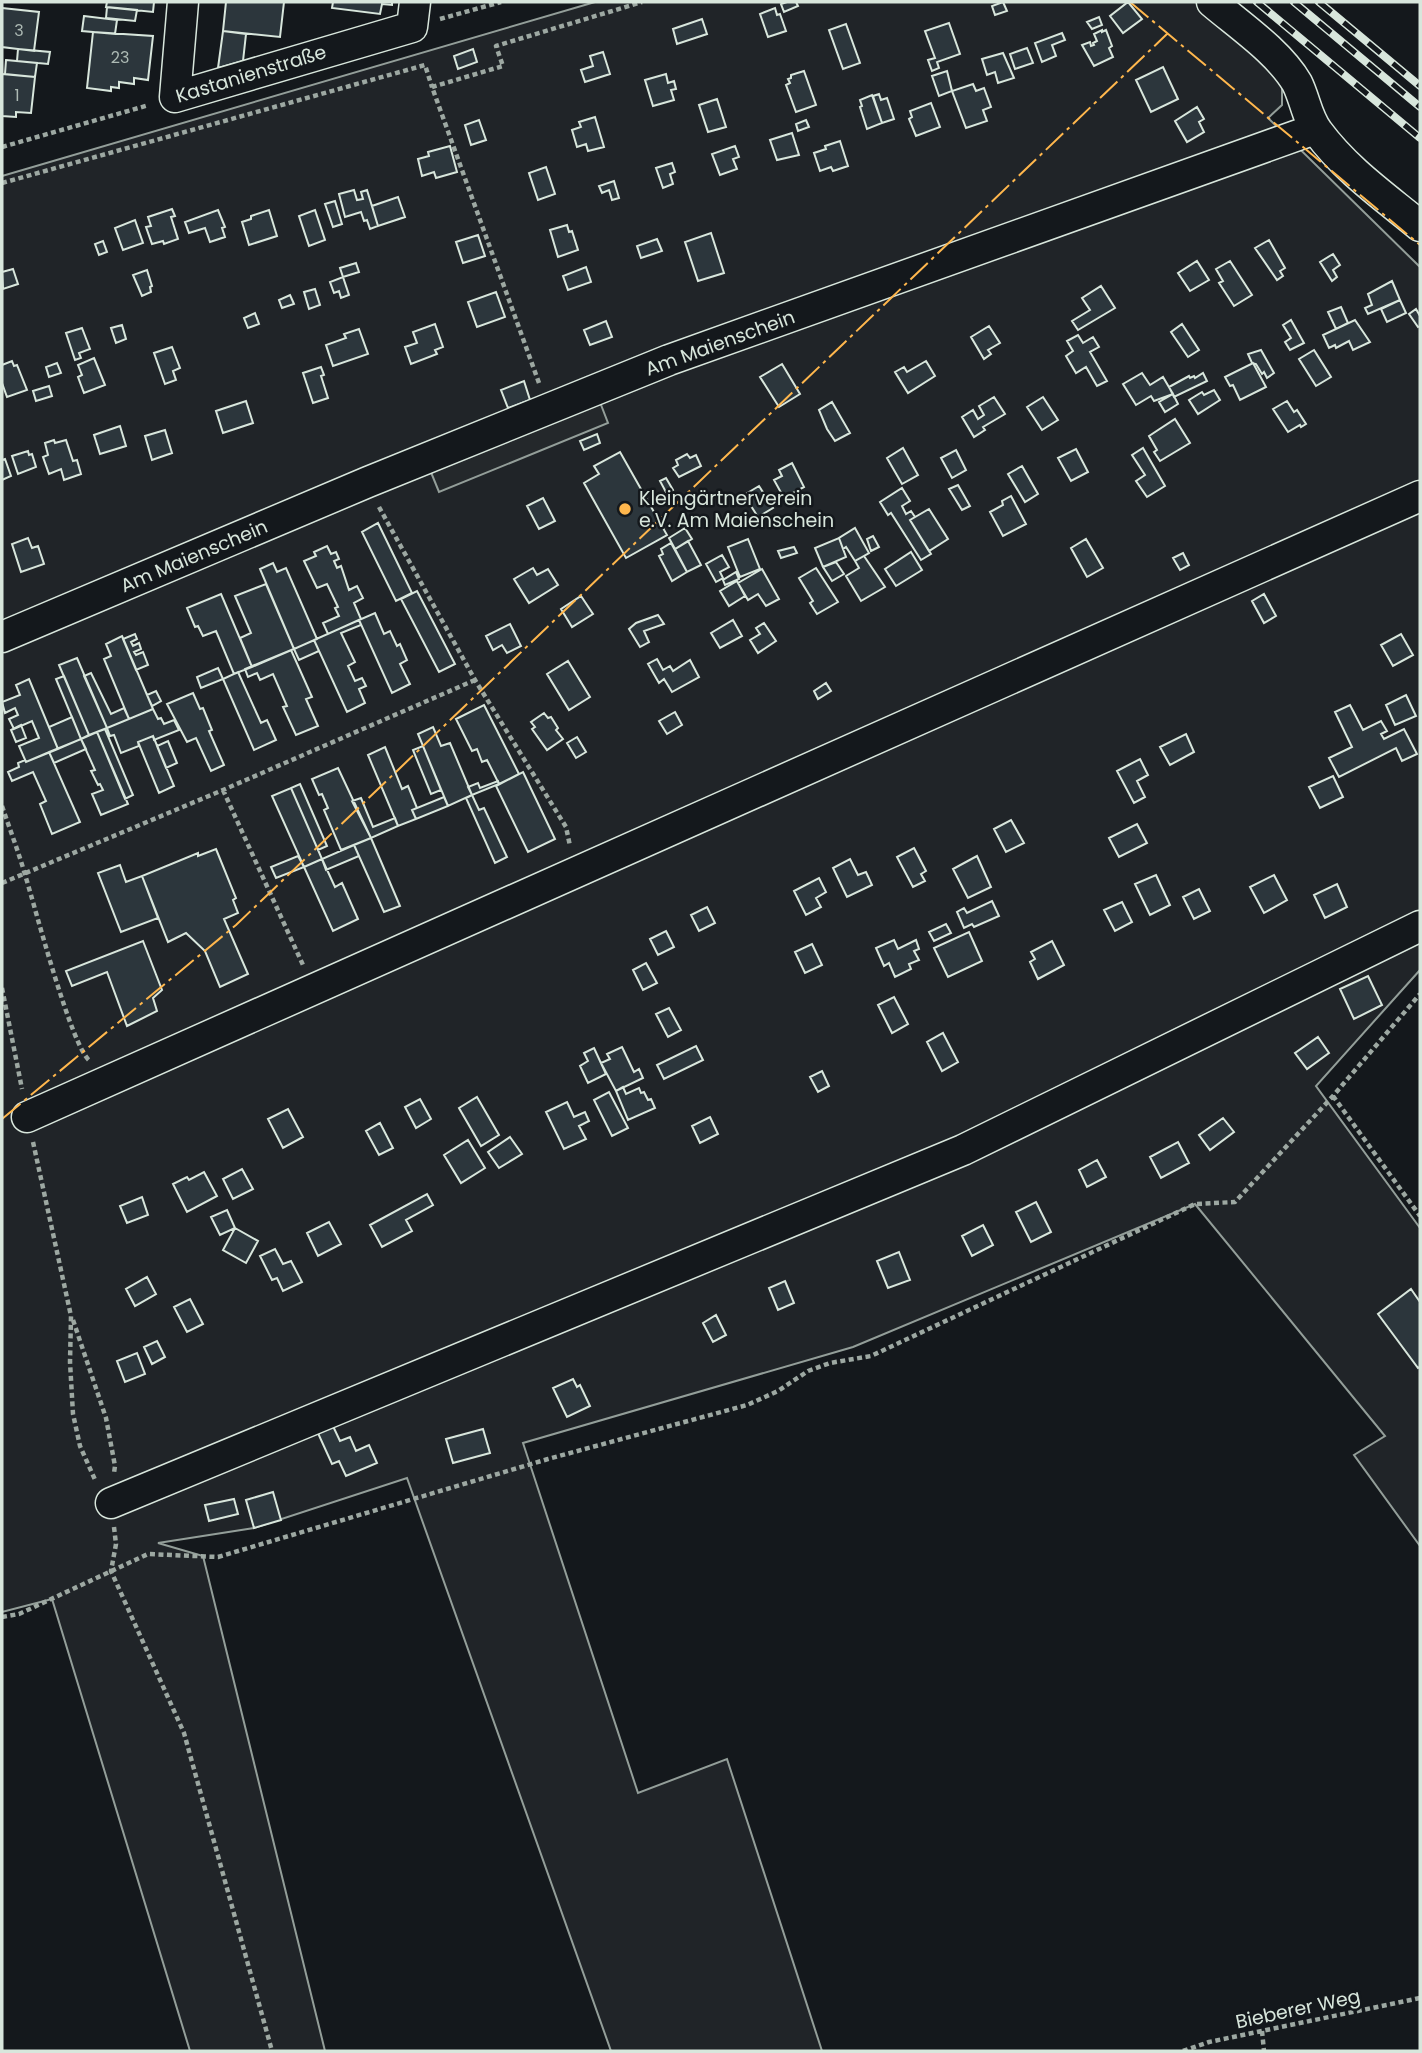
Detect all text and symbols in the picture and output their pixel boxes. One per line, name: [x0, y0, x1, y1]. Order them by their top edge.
house number: 3: [14, 19, 24, 42]
street label: Kastanienstraße: [172, 38, 330, 110]
house number: 23: [111, 46, 129, 69]
house number: 1: [14, 84, 20, 107]
street label: Am Maienschein: [641, 303, 799, 383]
place label: Kleingärtnerverein e.V. Am Maienschein: [639, 485, 834, 534]
marker: Kleingärtnerverein e.V. Am Maienschein: [617, 501, 633, 517]
street label: Am Maienschein: [116, 513, 272, 599]
street label: Bieberer Weg: [1233, 1983, 1363, 2035]

